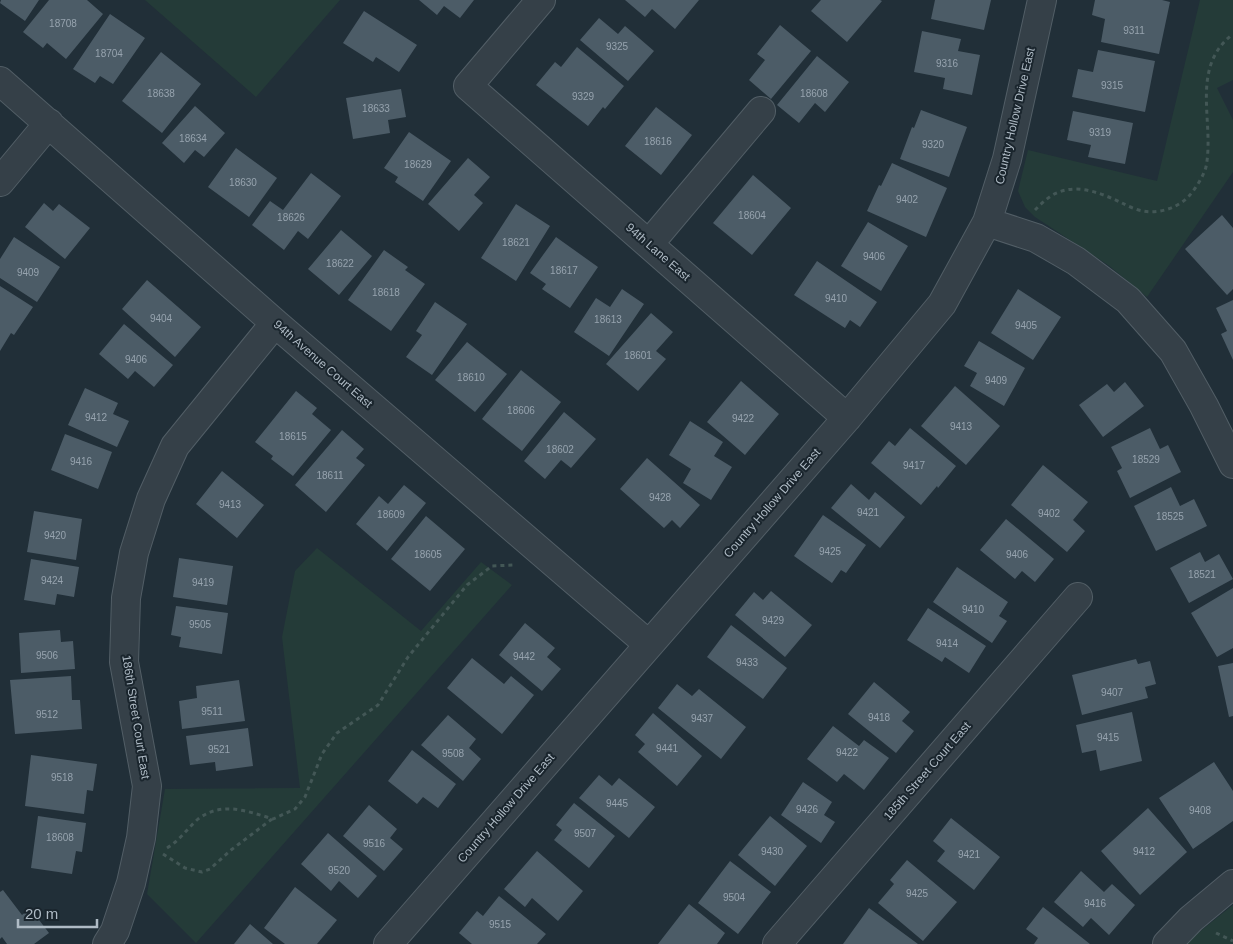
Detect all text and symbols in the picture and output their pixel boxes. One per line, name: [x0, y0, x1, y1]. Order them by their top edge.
house number: 18708: [49, 18, 77, 29]
house number: 9311: [1123, 25, 1145, 36]
house number: 9325: [606, 41, 629, 52]
street label: Country Hollow Drive East: [992, 46, 1038, 186]
house number: 18704: [95, 48, 123, 59]
house number: 9316: [936, 58, 959, 69]
house number: 9315: [1101, 80, 1124, 91]
house number: 18638: [147, 88, 175, 99]
house number: 18608: [800, 88, 828, 99]
house number: 9329: [572, 91, 595, 102]
house number: 18633: [362, 103, 390, 114]
house number: 9319: [1089, 127, 1112, 138]
house number: 18634: [179, 133, 207, 144]
house number: 18616: [644, 136, 672, 147]
house number: 9320: [922, 139, 945, 150]
house number: 18629: [404, 159, 432, 170]
house number: 18630: [229, 177, 257, 188]
house number: 9402: [896, 194, 919, 205]
house number: 18604: [738, 210, 766, 221]
house number: 18626: [277, 212, 305, 223]
street label: 94th Lane East: [623, 220, 694, 284]
house number: 18621: [502, 237, 530, 248]
house number: 9406: [863, 251, 886, 262]
house number: 18622: [326, 258, 354, 269]
house number: 18617: [550, 265, 578, 276]
house number: 9409: [17, 267, 40, 278]
house number: 18618: [372, 287, 400, 298]
house number: 9410: [825, 293, 848, 304]
house number: 9404: [150, 313, 173, 324]
house number: 18613: [594, 314, 622, 325]
street label: 94th Avenue Court East: [271, 317, 376, 411]
house number: 9405: [1015, 320, 1038, 331]
house number: 18601: [624, 350, 652, 361]
house number: 9406: [125, 354, 148, 365]
house number: 18610: [457, 372, 485, 383]
house number: 9409: [985, 375, 1008, 386]
house number: 18606: [507, 405, 535, 416]
house number: 9412: [85, 412, 108, 423]
house number: 9422: [732, 413, 755, 424]
house number: 9413: [950, 421, 973, 432]
house number: 18615: [279, 431, 307, 442]
house number: 18602: [546, 444, 574, 455]
street label: Country Hollow Drive East: [721, 445, 824, 560]
house number: 18529: [1132, 454, 1160, 465]
house number: 9416: [70, 456, 93, 467]
house number: 9417: [903, 460, 926, 471]
house number: 18611: [316, 470, 344, 481]
house number: 9428: [649, 492, 672, 503]
house number: 9413: [219, 499, 242, 510]
house number: 9421: [857, 507, 880, 518]
house number: 9402: [1038, 508, 1061, 519]
house number: 18609: [377, 509, 405, 520]
house number: 18525: [1156, 511, 1184, 522]
house number: 9420: [44, 530, 67, 541]
house number: 9425: [819, 546, 842, 557]
house number: 18605: [414, 549, 442, 560]
house number: 9406: [1006, 549, 1029, 560]
house number: 18521: [1188, 569, 1216, 580]
house number: 9424: [41, 575, 64, 586]
house number: 9419: [192, 577, 215, 588]
house number: 9410: [962, 604, 985, 615]
house number: 9429: [762, 615, 785, 626]
house number: 9505: [189, 619, 212, 630]
house number: 9414: [936, 638, 959, 649]
house number: 9506: [36, 650, 59, 661]
house number: 9442: [513, 651, 536, 662]
street label: 186th Street Court East: [119, 654, 153, 781]
house number: 9433: [736, 657, 759, 668]
house number: 9407: [1101, 687, 1124, 698]
house number: 9511: [201, 706, 223, 717]
house number: 9512: [36, 709, 59, 720]
house number: 9418: [868, 712, 891, 723]
house number: 9437: [691, 713, 714, 724]
street label: 185th Street Court East: [881, 719, 974, 823]
house number: 9415: [1097, 732, 1120, 743]
house number: 9441: [656, 743, 679, 754]
house number: 9521: [208, 744, 231, 755]
house number: 9422: [836, 747, 859, 758]
house number: 9508: [442, 748, 465, 759]
street label: Country Hollow Drive East: [455, 750, 558, 865]
house number: 9518: [51, 772, 74, 783]
house number: 9445: [606, 798, 629, 809]
house number: 9426: [796, 804, 819, 815]
house number: 9408: [1189, 805, 1212, 816]
house number: 9507: [574, 828, 597, 839]
house number: 18608: [46, 832, 74, 843]
house number: 9516: [363, 838, 386, 849]
house number: 9430: [761, 846, 784, 857]
house number: 9412: [1133, 846, 1156, 857]
house number: 9421: [958, 849, 981, 860]
house number: 9520: [328, 865, 351, 876]
house number: 9425: [906, 888, 929, 899]
house number: 9504: [723, 892, 746, 903]
scale bar: [18, 896, 96, 928]
house number: 9416: [1084, 898, 1107, 909]
text: 20 m: [25, 905, 58, 922]
house number: 9515: [489, 919, 512, 930]

